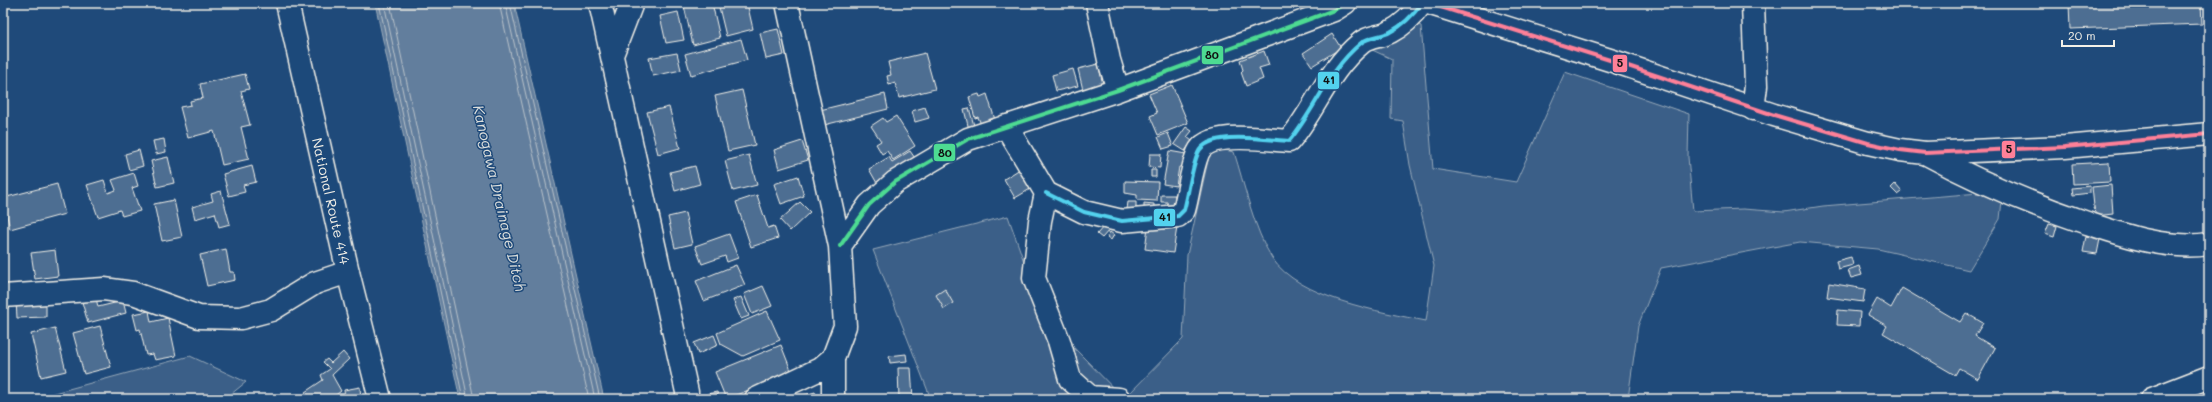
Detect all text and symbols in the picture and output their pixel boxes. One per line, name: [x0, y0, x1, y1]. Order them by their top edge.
scale bar: [2062, 22, 2114, 48]
text: 20 m: [2068, 27, 2096, 43]
line badge: 80: [1201, 45, 1224, 65]
text: 80: [1205, 47, 1219, 62]
line badge: 5: [1612, 54, 1628, 73]
text: 5: [1617, 55, 1624, 70]
line badge: 41: [1317, 71, 1340, 90]
text: 41: [1323, 72, 1335, 87]
water label: Kanogawa Drainage Ditch: [469, 103, 531, 293]
street label: National Route 414: [308, 136, 356, 267]
line badge: 5: [2001, 140, 2016, 159]
text: 5: [2006, 141, 2013, 156]
line badge: 80: [933, 143, 956, 162]
text: 80: [938, 145, 952, 160]
line badge: 41: [1153, 208, 1176, 227]
text: 41: [1159, 209, 1171, 224]

